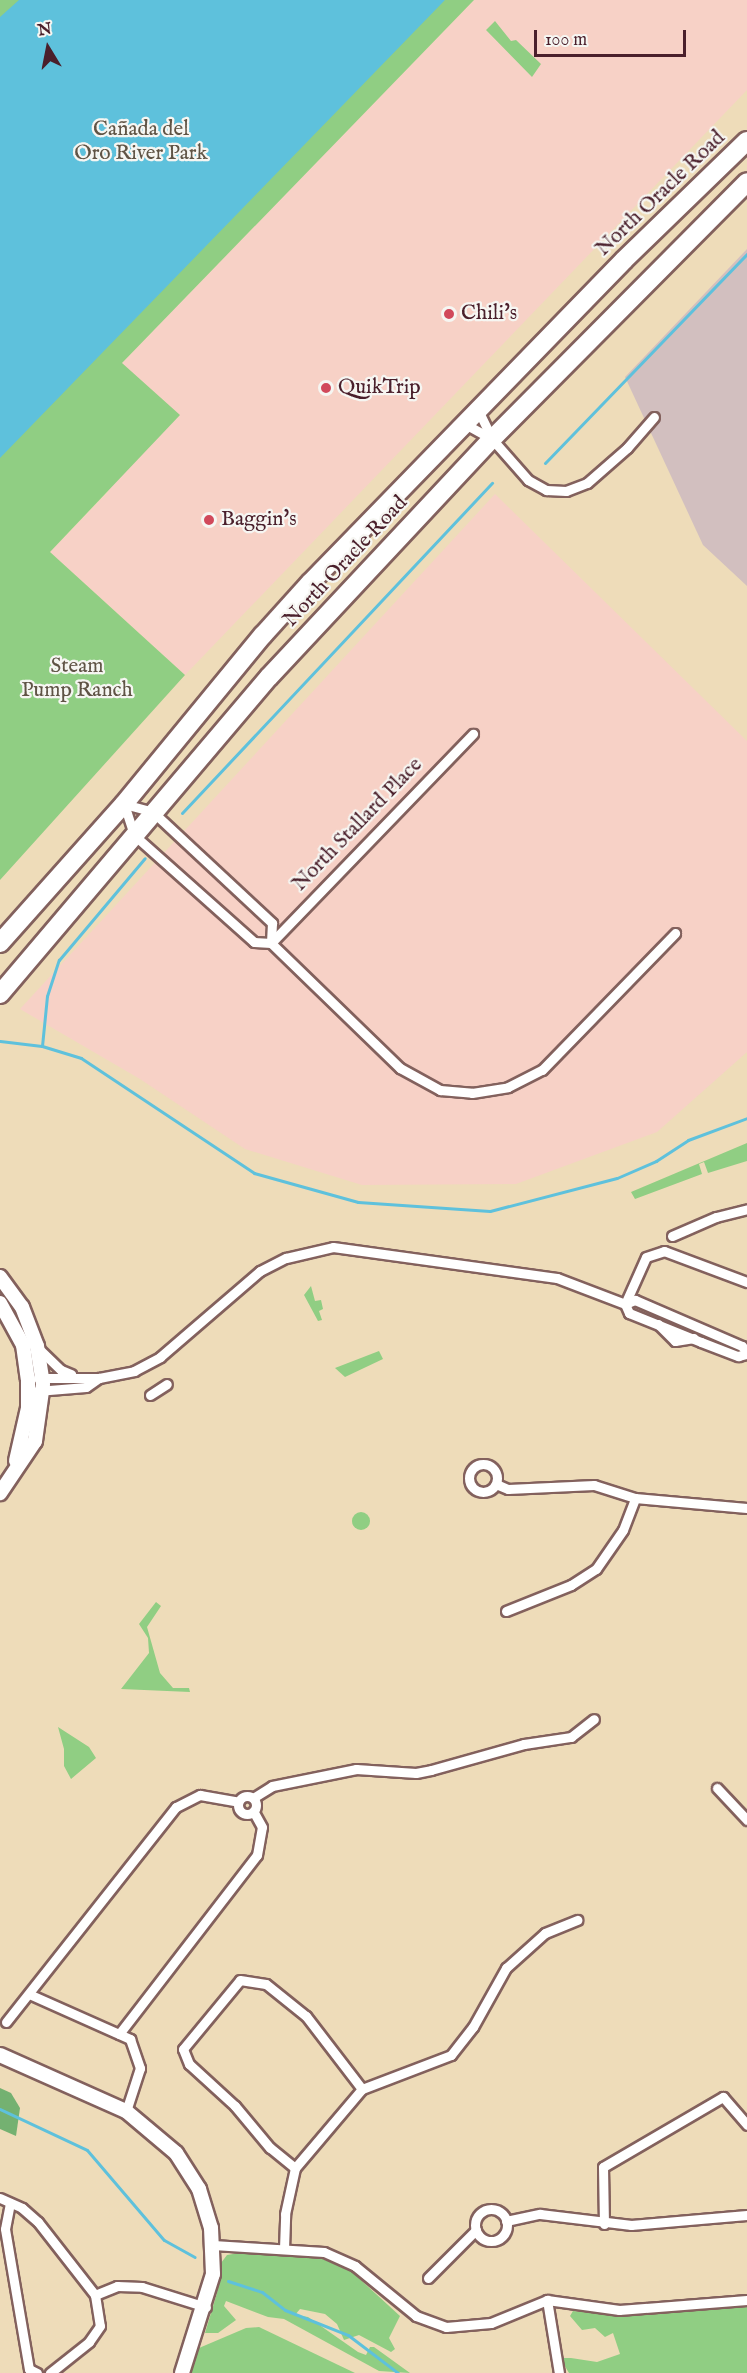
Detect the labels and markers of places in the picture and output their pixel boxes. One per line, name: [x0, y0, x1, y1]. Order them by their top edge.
place label: Chili's: [461, 301, 517, 327]
marker: Chili's: [442, 307, 456, 321]
place label: QuikTrip: [338, 375, 421, 401]
marker: QuikTrip: [319, 381, 333, 395]
place label: Baggin's: [221, 507, 297, 533]
marker: Baggin's: [202, 513, 216, 527]

